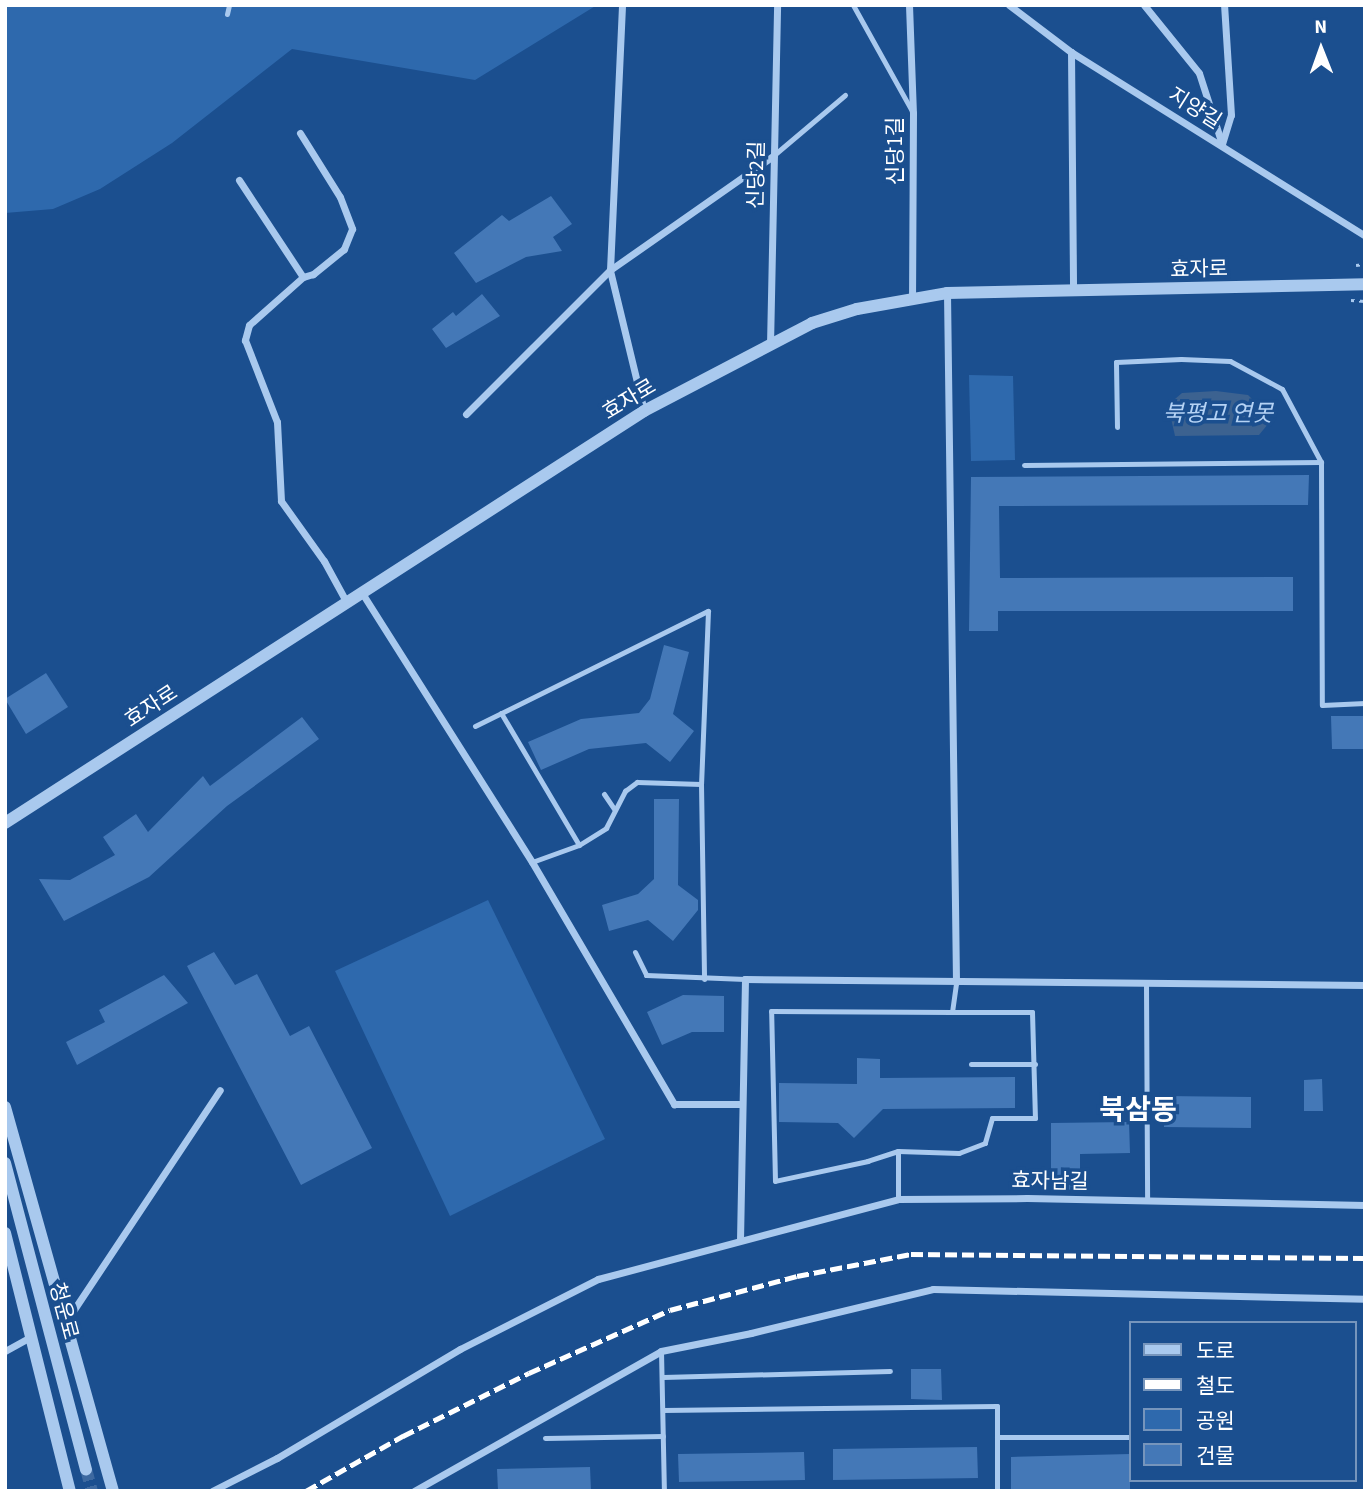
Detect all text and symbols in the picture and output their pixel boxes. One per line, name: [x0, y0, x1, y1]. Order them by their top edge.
north arrow: [1286, 14, 1356, 84]
text: N: [1314, 14, 1327, 41]
street label: 지양길: [1164, 82, 1226, 134]
street label: 신당1길: [882, 117, 908, 185]
street label: 신당2길: [743, 141, 769, 209]
street label: 효자로: [1170, 256, 1228, 282]
street label: 효자로: [598, 373, 660, 425]
water label: 북평고 연못: [1163, 400, 1273, 428]
street label: 효자로: [120, 680, 182, 732]
district label: 북삼동: [1099, 1093, 1177, 1127]
street label: 효자남길: [1011, 1168, 1089, 1194]
street label: 청운로: [44, 1280, 84, 1342]
legend: [1128, 1321, 1356, 1482]
text: 도로: [1196, 1336, 1235, 1366]
text: 철도: [1196, 1371, 1235, 1401]
text: 공원: [1196, 1406, 1235, 1436]
text: 건물: [1196, 1441, 1235, 1471]

